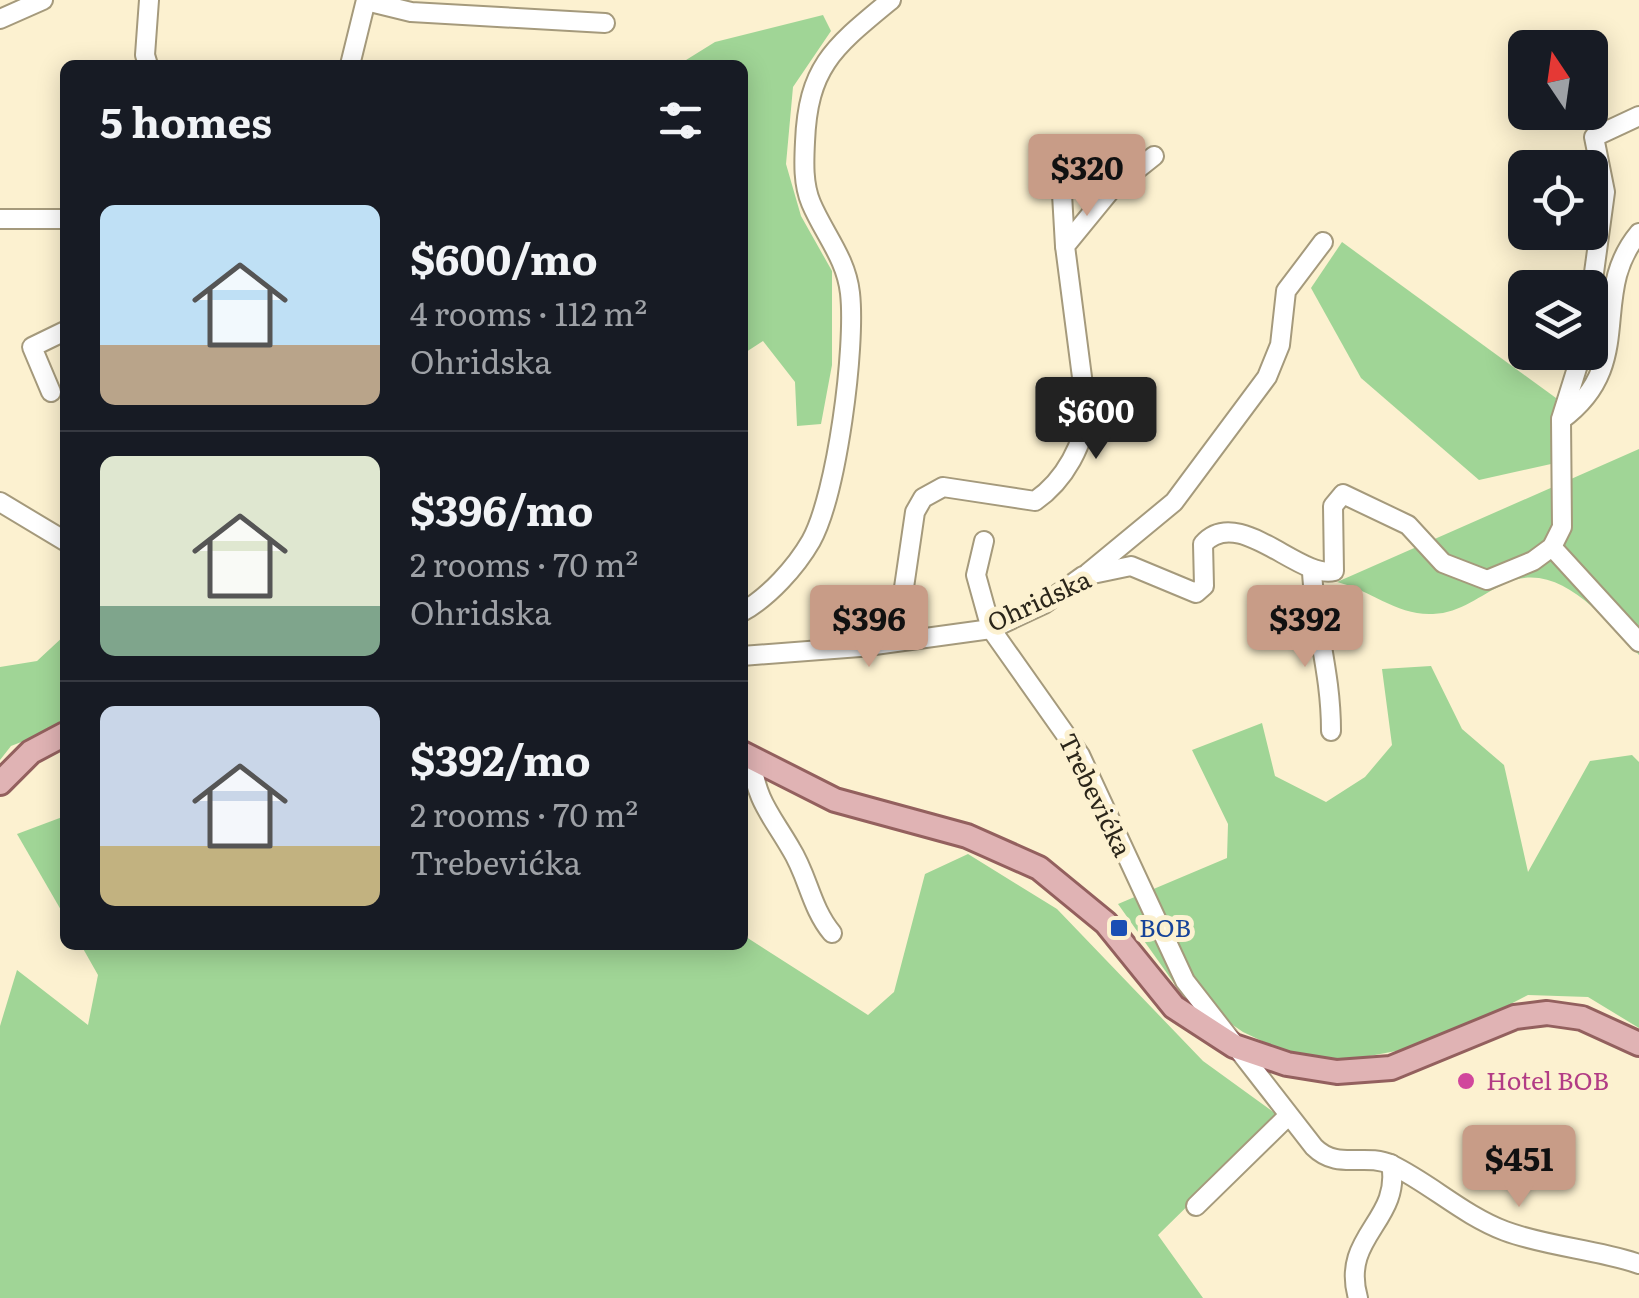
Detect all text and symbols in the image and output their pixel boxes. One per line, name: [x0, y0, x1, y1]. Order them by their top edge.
north arrow: [1508, 30, 1608, 130]
map controls: [1508, 30, 1608, 370]
text: 5 homes: [100, 89, 272, 151]
icon: filters: [653, 93, 708, 148]
pin: $320: [1028, 134, 1146, 219]
text: $320: [1050, 142, 1124, 190]
button: locate: [1508, 150, 1608, 250]
text: $600/mo: [410, 226, 598, 288]
icon: home: [180, 245, 300, 365]
button: layers: [1508, 270, 1608, 370]
text: 4 rooms · 112 m²: [410, 288, 647, 336]
text: Ohridska: [410, 336, 551, 384]
pin: $600: [1037, 377, 1155, 462]
text: $600: [1057, 385, 1135, 433]
text: $396/mo: [410, 477, 593, 539]
icon: home: [180, 496, 300, 616]
text: 2 rooms · 70 m²: [410, 539, 638, 587]
street label: Ohridska: [980, 559, 1097, 640]
pin: $396: [810, 585, 928, 670]
pin: $392: [1246, 585, 1364, 670]
text: Ohridska: [410, 587, 551, 635]
text: $396: [832, 593, 906, 641]
text: $392: [1269, 593, 1341, 641]
street label: Trebevićka: [1050, 726, 1142, 863]
text: $392/mo: [410, 727, 591, 789]
icon: home: [180, 746, 300, 866]
text: 2 rooms · 70 m²: [410, 789, 638, 837]
text: Trebevićka: [410, 837, 581, 885]
place label: BOB: [1139, 908, 1191, 945]
marker: BOB: [1108, 917, 1130, 939]
place label: Hotel BOB: [1486, 1061, 1609, 1098]
marker: Hotel BOB: [1455, 1070, 1477, 1092]
pin: $451: [1460, 1125, 1578, 1210]
text: $451: [1485, 1133, 1554, 1181]

